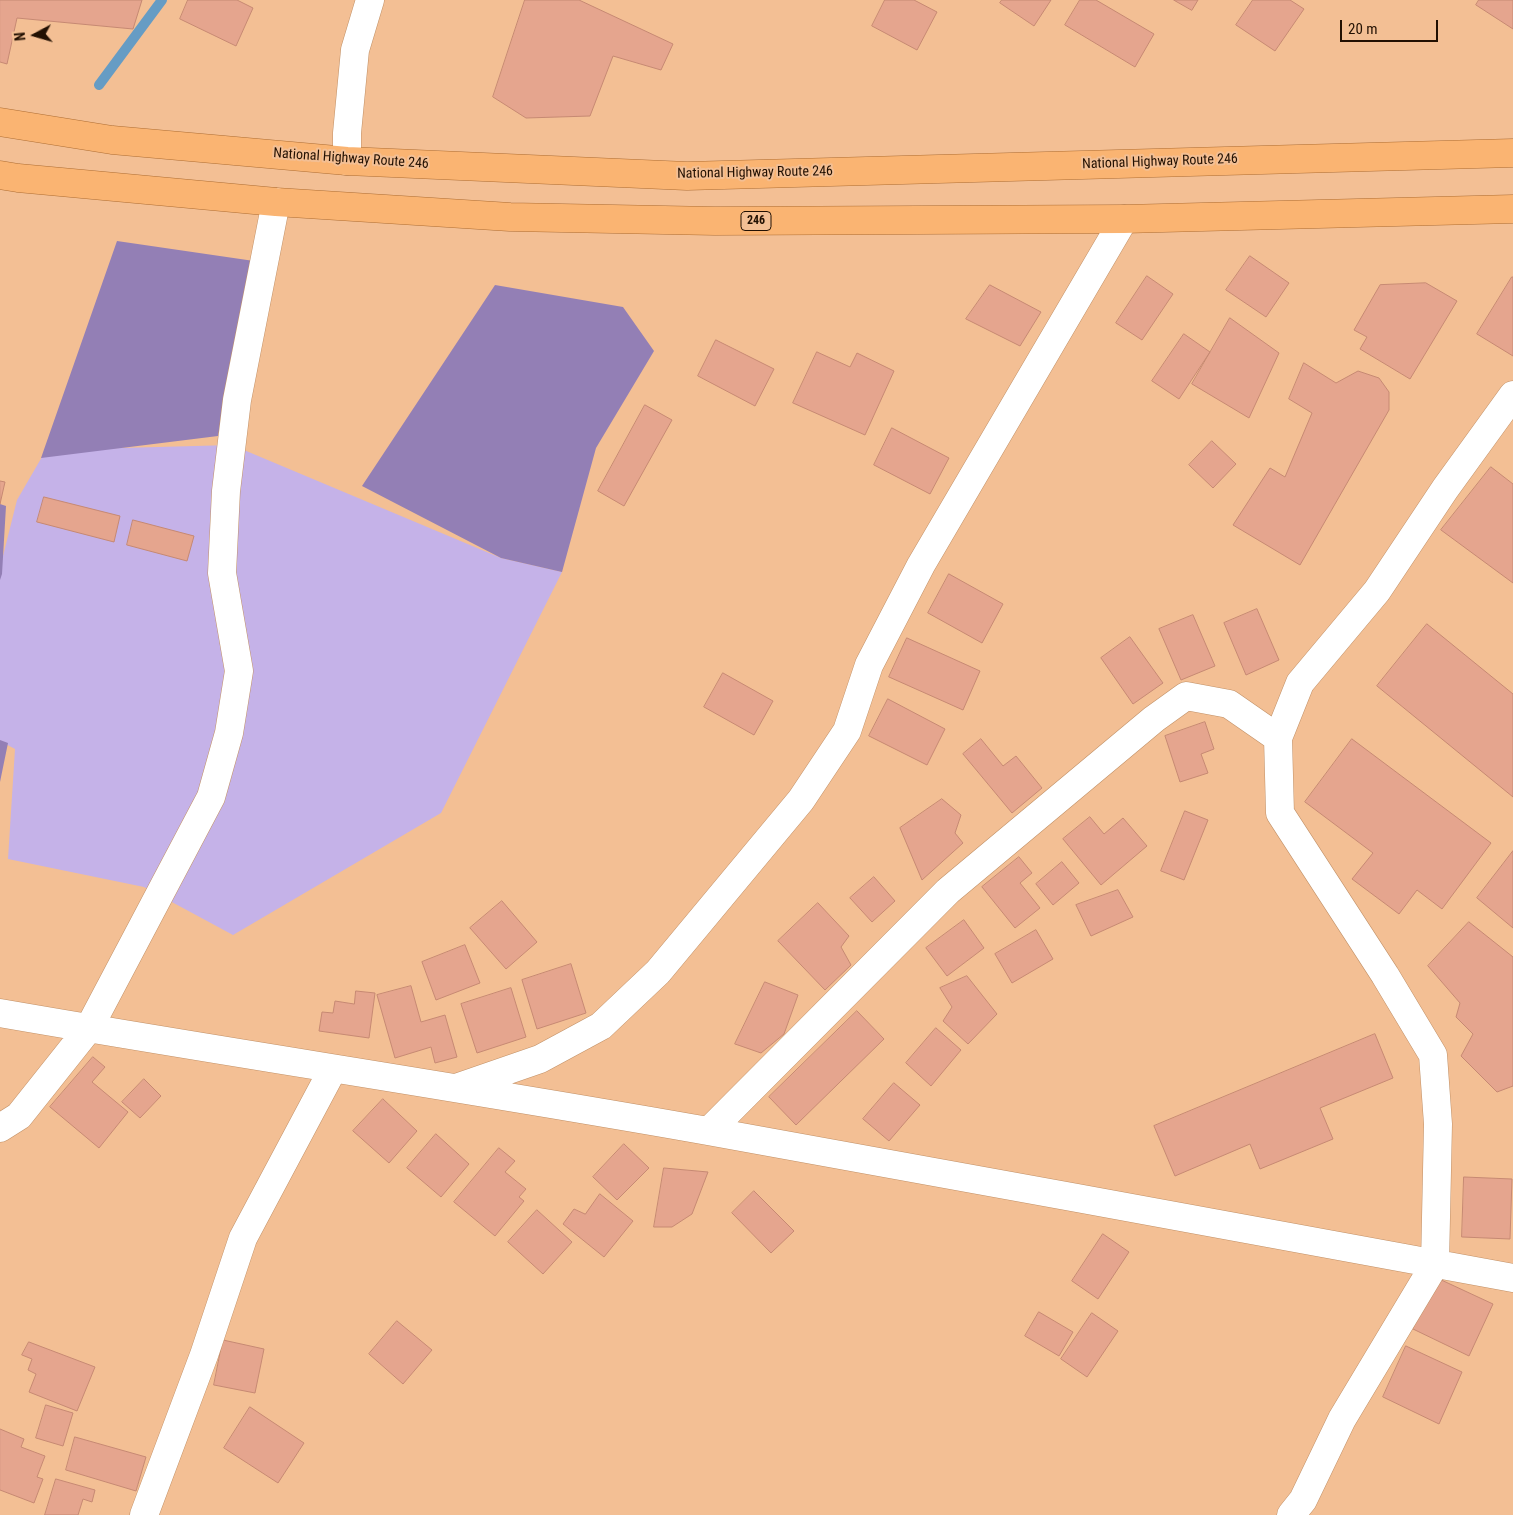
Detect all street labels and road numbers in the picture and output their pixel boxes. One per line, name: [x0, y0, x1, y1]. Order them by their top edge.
street label: National Highway Route 246: [273, 145, 429, 173]
street label: National Highway Route 246: [1082, 151, 1238, 173]
street label: National Highway Route 246: [677, 163, 833, 183]
road number: 246: [741, 212, 771, 230]

